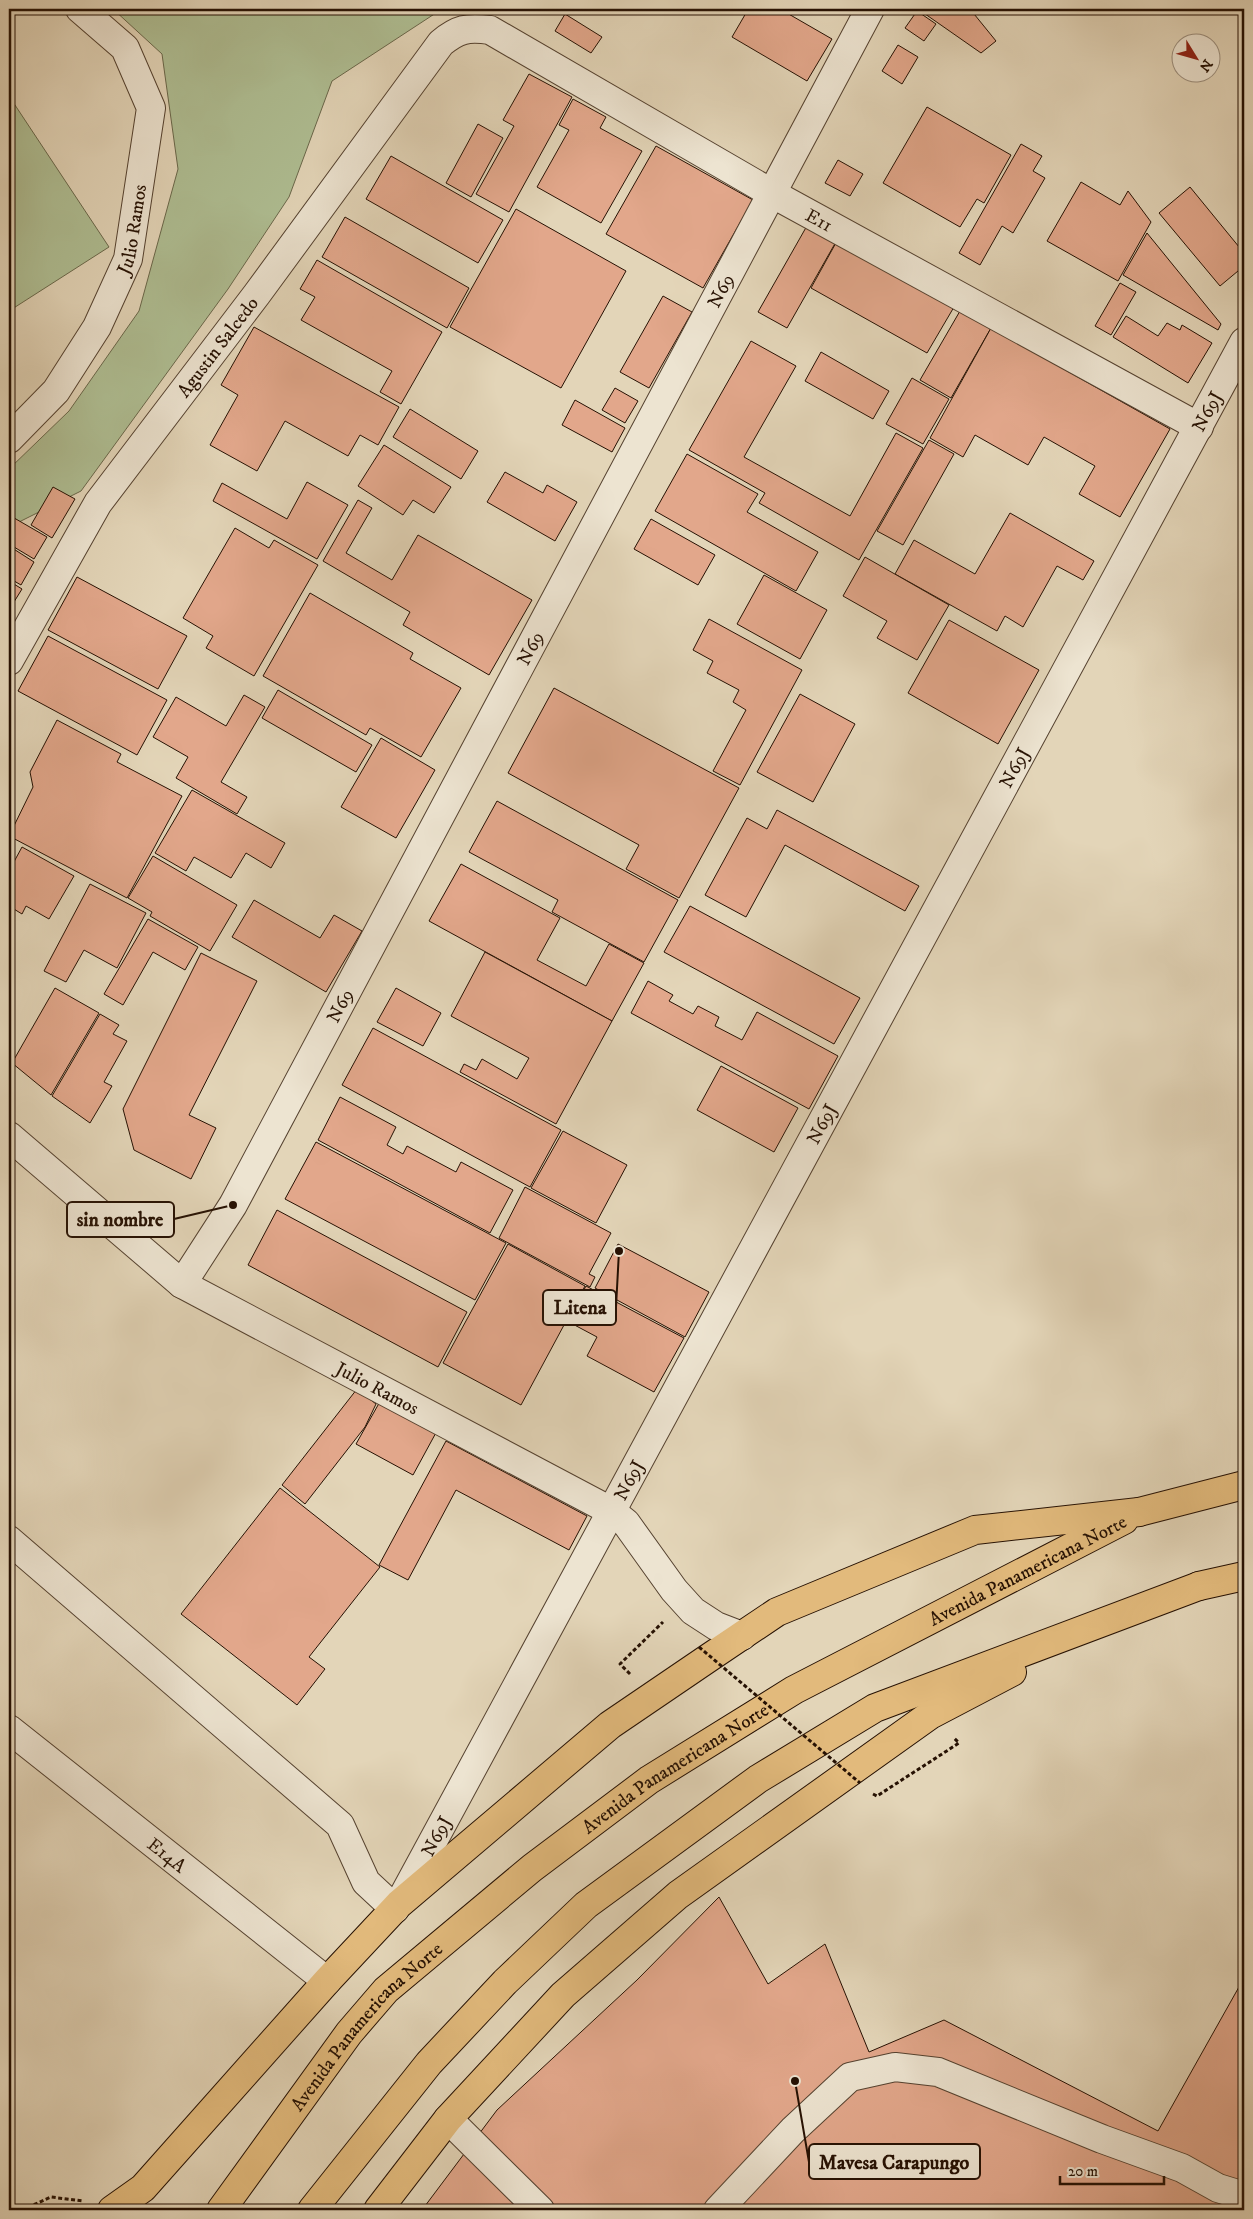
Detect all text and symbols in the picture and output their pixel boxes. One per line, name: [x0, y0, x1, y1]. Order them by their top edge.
north arrow: [1170, 32, 1220, 82]
text: N: [1195, 55, 1216, 76]
street label: Julio Ramos: [112, 183, 152, 280]
street label: E11: [801, 204, 836, 237]
street label: N69: [703, 270, 740, 312]
street label: Agustin Salcedo: [173, 293, 264, 402]
street label: N69J: [1188, 387, 1228, 436]
street label: N69: [513, 628, 549, 670]
street label: N69J: [995, 744, 1036, 792]
street label: N69: [322, 985, 359, 1027]
street label: N69J: [802, 1100, 843, 1149]
callout: sin nombre: [67, 1202, 174, 1237]
text: sin nombre: [77, 1208, 164, 1233]
callout: Litena: [543, 1290, 616, 1325]
text: Litena: [553, 1296, 607, 1321]
street label: Julio Ramos: [330, 1356, 422, 1420]
street label: N69J: [609, 1456, 650, 1505]
street label: Avenida Panamericana Norte: [925, 1511, 1131, 1632]
street label: Avenida Panamericana Norte: [578, 1699, 773, 1839]
street label: N69J: [417, 1812, 457, 1861]
street label: E14A: [142, 1833, 191, 1879]
street label: Avenida Panamericana Norte: [286, 1938, 448, 2116]
callout: Mavesa Carapungo: [809, 2144, 980, 2179]
text: Mavesa Carapungo: [819, 2151, 970, 2176]
scale bar: [1060, 2154, 1164, 2186]
text: 20 m: [1068, 2162, 1098, 2181]

